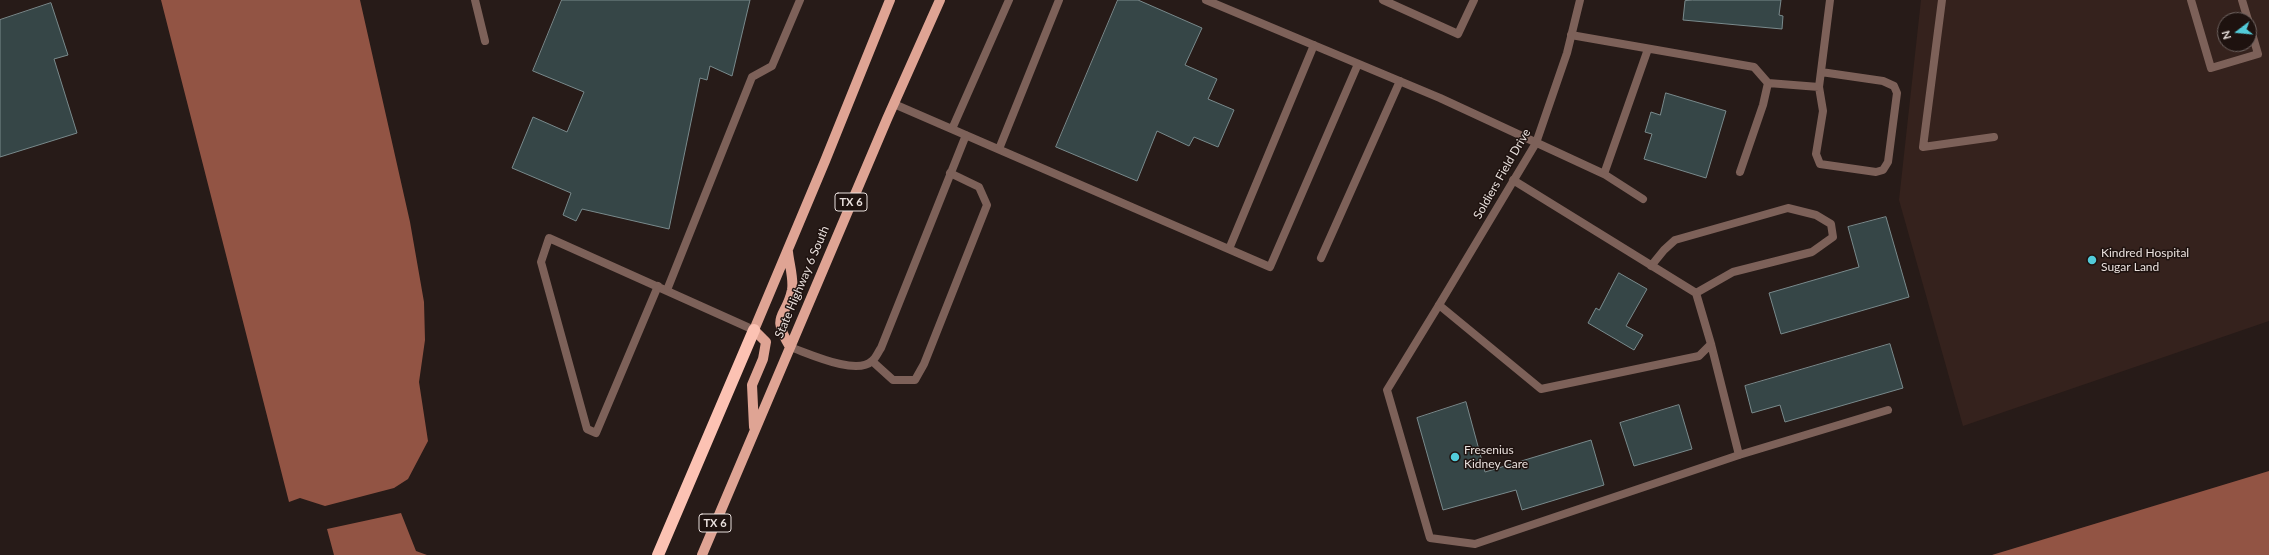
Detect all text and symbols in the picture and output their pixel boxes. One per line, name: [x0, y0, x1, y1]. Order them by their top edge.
north arrow: [2217, 12, 2257, 52]
text: N: [2219, 29, 2233, 41]
street label: Soldiers Field Drive: [1470, 126, 1534, 222]
road number: TX 6: [835, 193, 867, 211]
street label: State Highway 6 South: [772, 224, 832, 340]
place label: Kindred Hospital Sugar Land: [2101, 246, 2189, 274]
marker: Kindred Hospital Sugar Land: [2086, 254, 2098, 266]
place label: Fresenius Kidney Care: [1464, 443, 1528, 471]
marker: Fresenius Kidney Care: [1449, 451, 1461, 463]
road number: TX 6: [699, 514, 731, 532]

